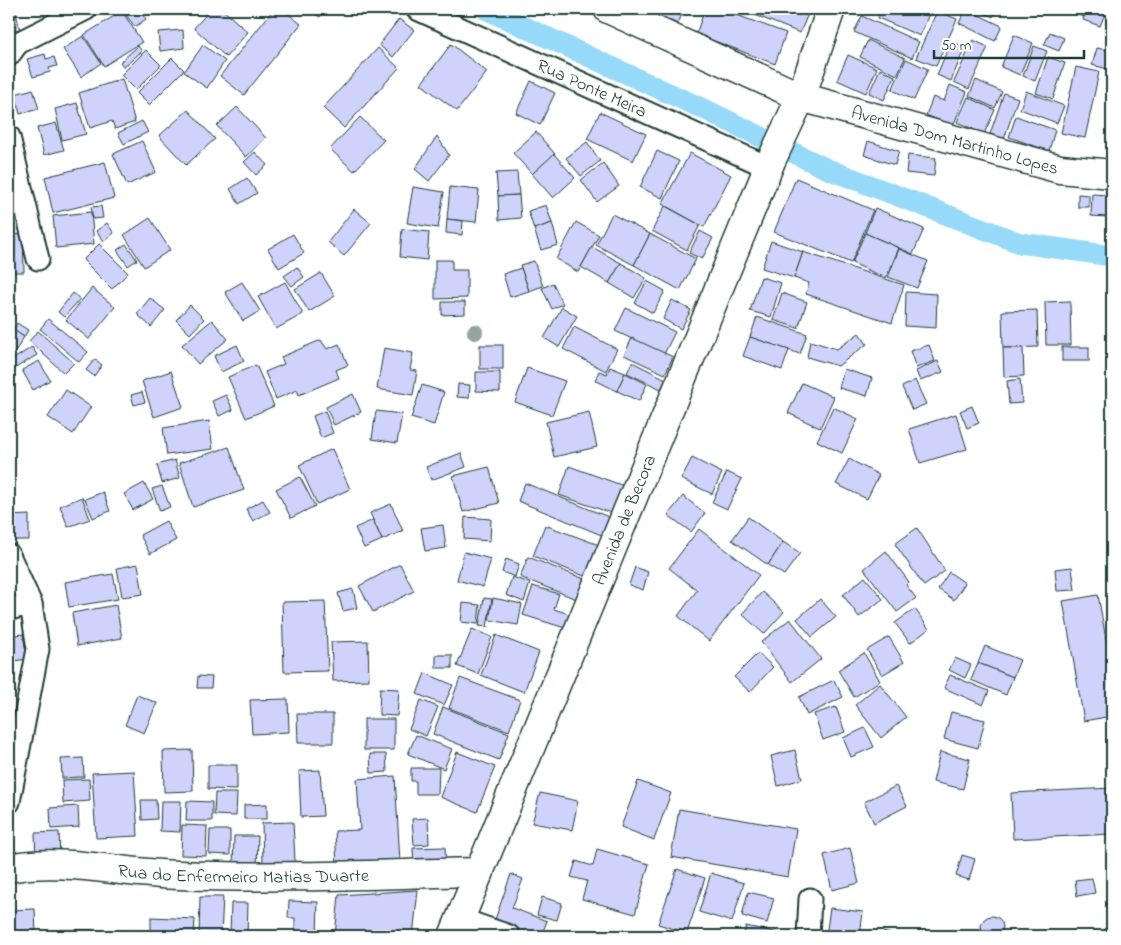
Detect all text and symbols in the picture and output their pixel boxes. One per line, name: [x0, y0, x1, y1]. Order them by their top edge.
scale bar: [934, 28, 1084, 60]
text: 50 m: [941, 35, 972, 57]
street label: Rua Ponte Meira: [532, 54, 651, 126]
street label: Avenida Dom Martinho Lopes: [848, 101, 1061, 183]
street label: Avenida de Becora: [587, 451, 664, 590]
street label: Rua do Enfermeiro Matias Duarte: [116, 859, 370, 892]

